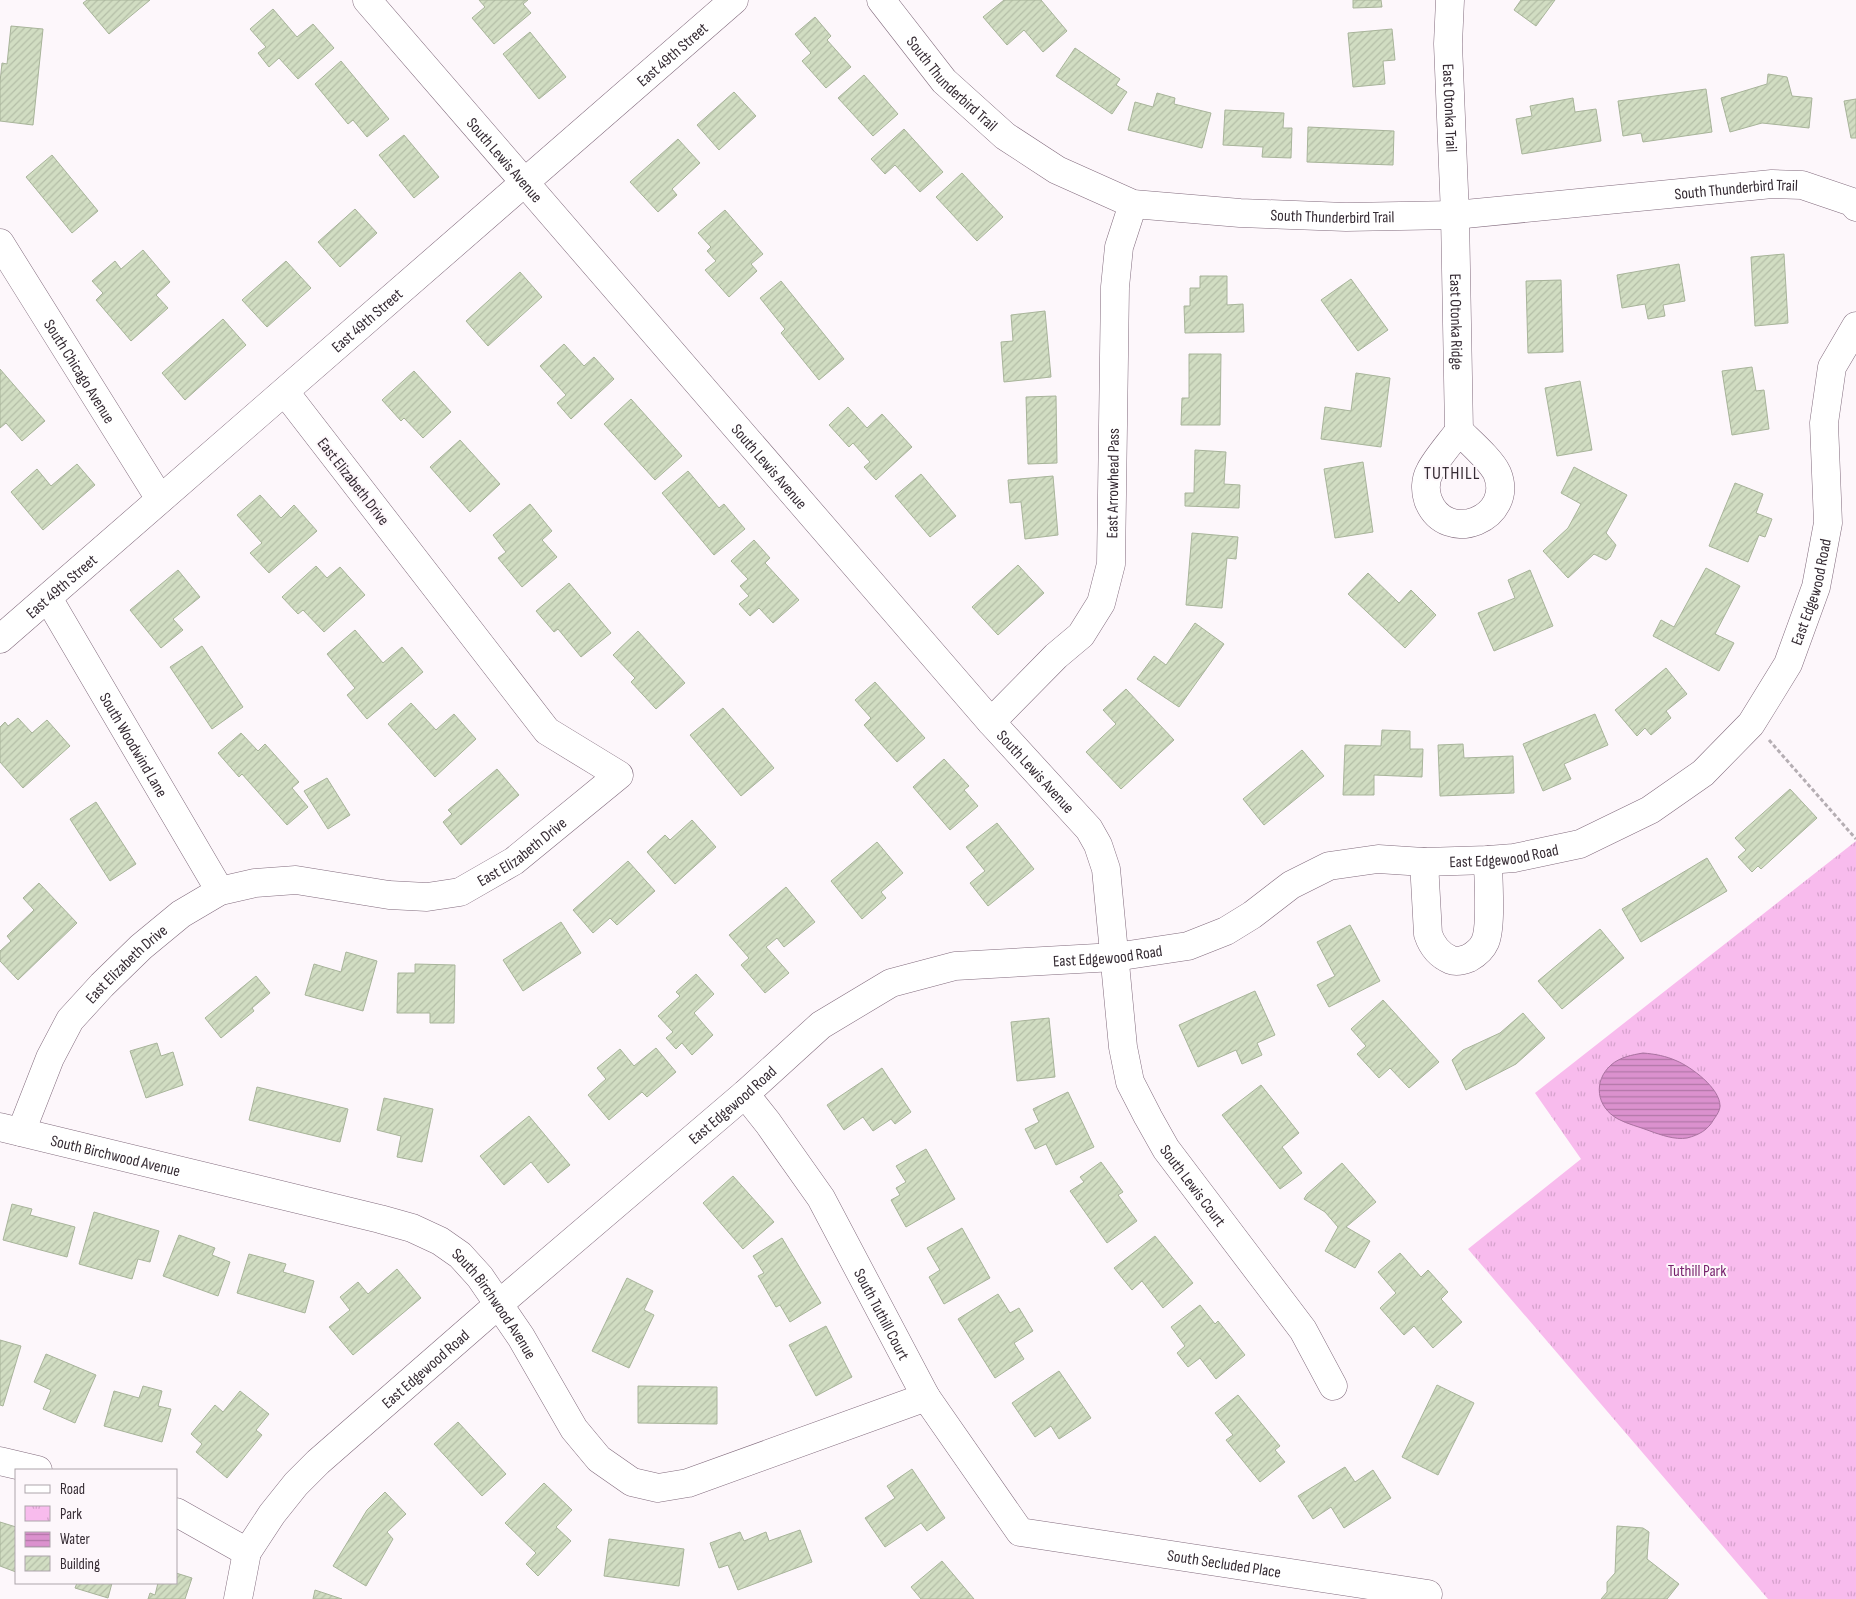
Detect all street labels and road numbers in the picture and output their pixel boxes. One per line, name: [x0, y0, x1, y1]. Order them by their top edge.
street label: East 49th Street: [634, 19, 712, 91]
street label: South Thunderbird Trail: [902, 33, 1001, 136]
street label: East Otonka Trail: [1438, 63, 1460, 153]
street label: South Lewis Avenue: [462, 114, 546, 207]
street label: South Thunderbird Trail: [1674, 176, 1798, 204]
street label: South Thunderbird Trail: [1270, 206, 1395, 228]
street label: East Otonka Ridge: [1445, 273, 1466, 370]
street label: East 49th Street: [328, 285, 407, 357]
street label: South Chicago Avenue: [39, 316, 118, 427]
street label: South Lewis Avenue: [727, 421, 811, 513]
street label: East Arrowhead Pass: [1103, 428, 1124, 539]
street label: East Elizabeth Drive: [313, 434, 393, 529]
street label: East Edgewood Road: [1788, 537, 1836, 648]
street label: East 49th Street: [23, 551, 101, 623]
street label: South Woodwind Lane: [95, 690, 171, 801]
street label: South Lewis Avenue: [992, 727, 1078, 818]
street label: East Elizabeth Drive: [474, 814, 571, 891]
street label: East Edgewood Road: [1449, 841, 1560, 872]
street label: East Elizabeth Drive: [82, 921, 172, 1008]
street label: East Edgewood Road: [1052, 942, 1164, 971]
street label: East Edgewood Road: [685, 1062, 781, 1149]
street label: South Birchwood Avenue: [49, 1132, 182, 1181]
street label: South Lewis Court: [1155, 1141, 1229, 1231]
street label: South Birchwood Avenue: [448, 1244, 540, 1363]
street label: South Tuthill Court: [849, 1266, 913, 1364]
street label: East Edgewood Road: [378, 1326, 474, 1413]
street label: South Secluded Place: [1166, 1547, 1282, 1583]

